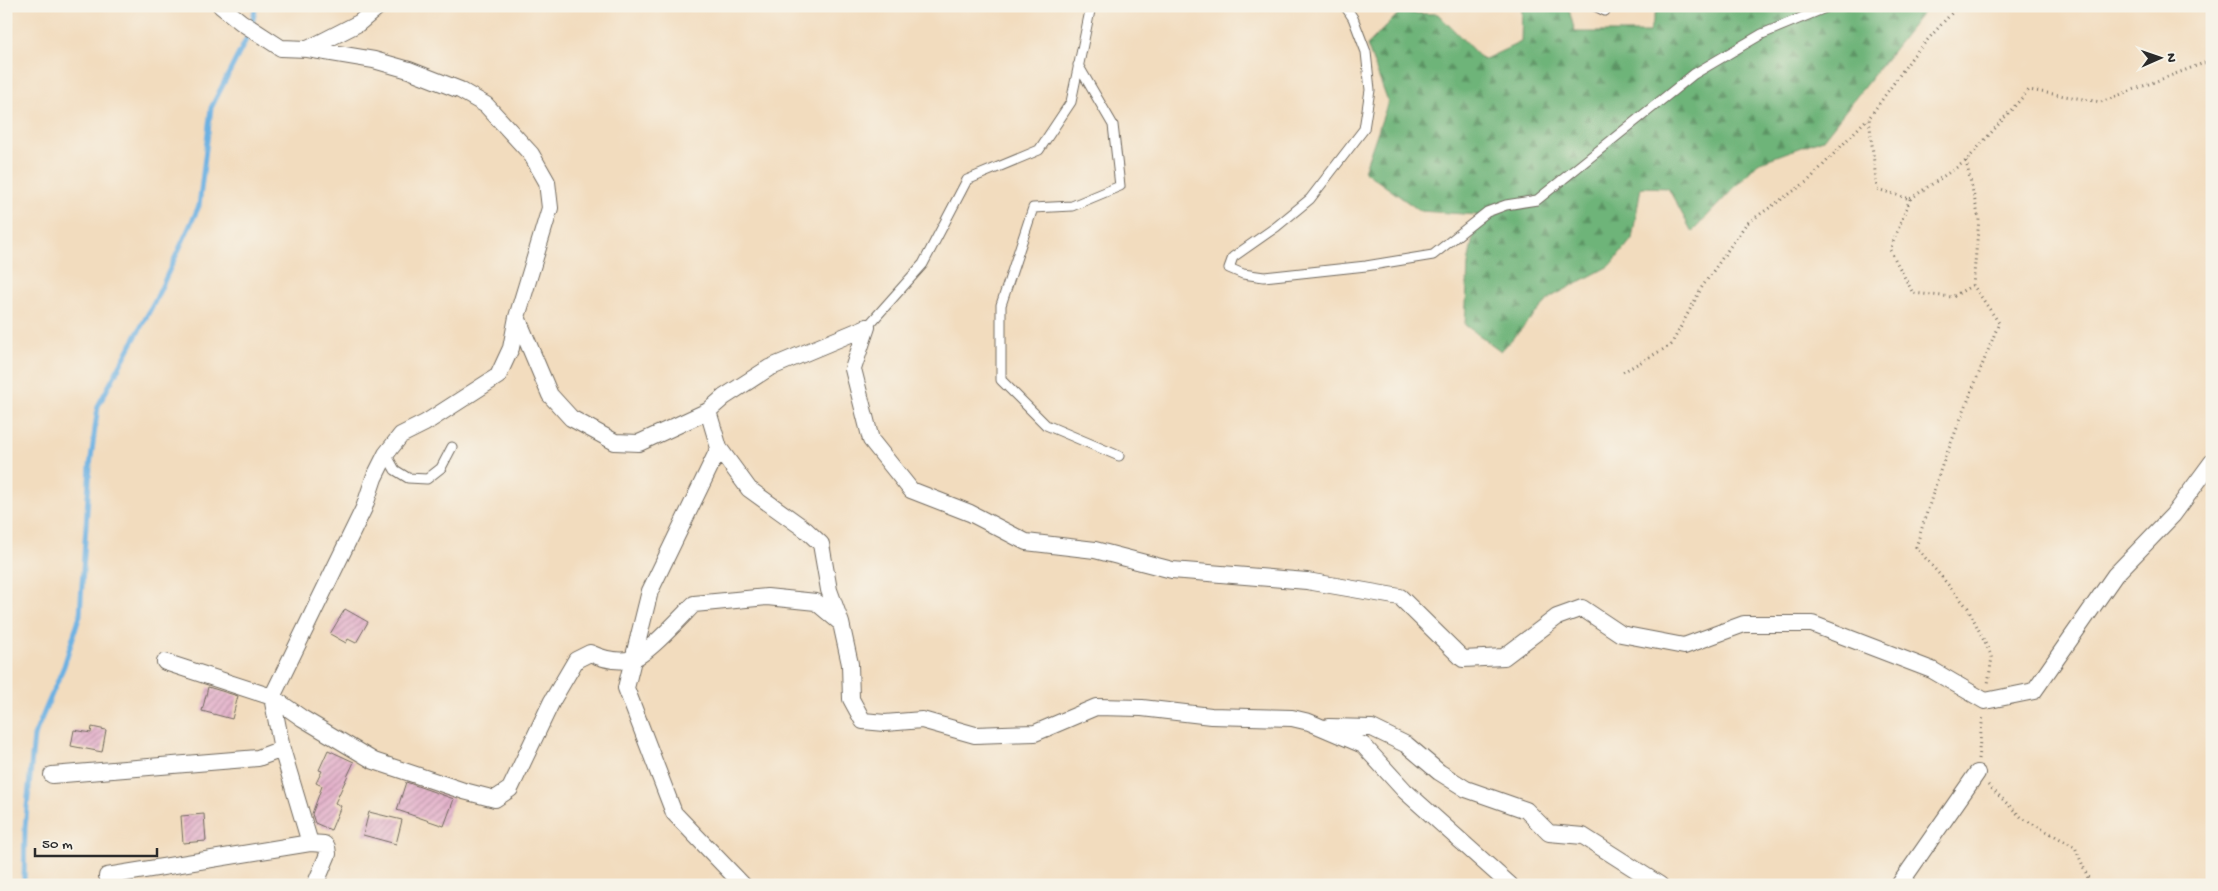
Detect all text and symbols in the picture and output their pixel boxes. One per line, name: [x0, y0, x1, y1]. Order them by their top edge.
north arrow: [2136, 32, 2186, 82]
text: N: [2162, 53, 2179, 62]
scale bar: [35, 826, 158, 858]
text: 50 m: [42, 836, 73, 854]

